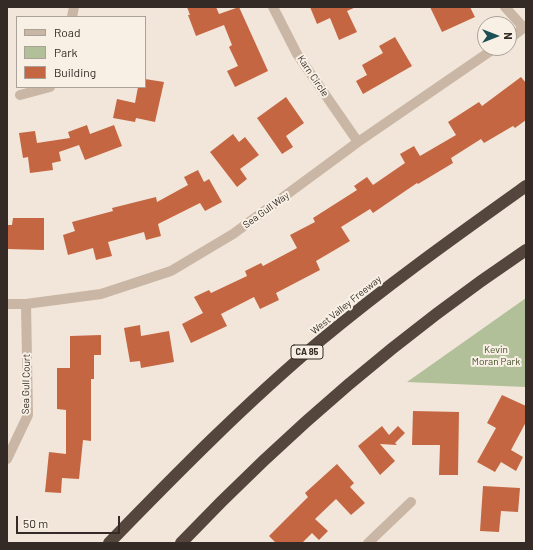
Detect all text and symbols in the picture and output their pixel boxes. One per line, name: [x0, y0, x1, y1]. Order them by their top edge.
legend: [16, 16, 146, 88]
north arrow: [477, 16, 517, 56]
text: Road: [54, 25, 81, 39]
text: N: [502, 32, 515, 40]
text: Park: [54, 45, 78, 59]
street label: Karn Circle: [295, 53, 331, 99]
text: Building: [54, 65, 96, 79]
street label: Sea Gull Way: [241, 189, 291, 231]
street label: West Valley Freeway: [308, 273, 384, 337]
park label: Kevin Moran Park: [472, 344, 520, 368]
road number: CA 85: [291, 345, 323, 359]
street label: Sea Gull Court: [19, 354, 33, 414]
scale bar: [18, 508, 122, 534]
text: 50 m: [23, 516, 48, 530]

